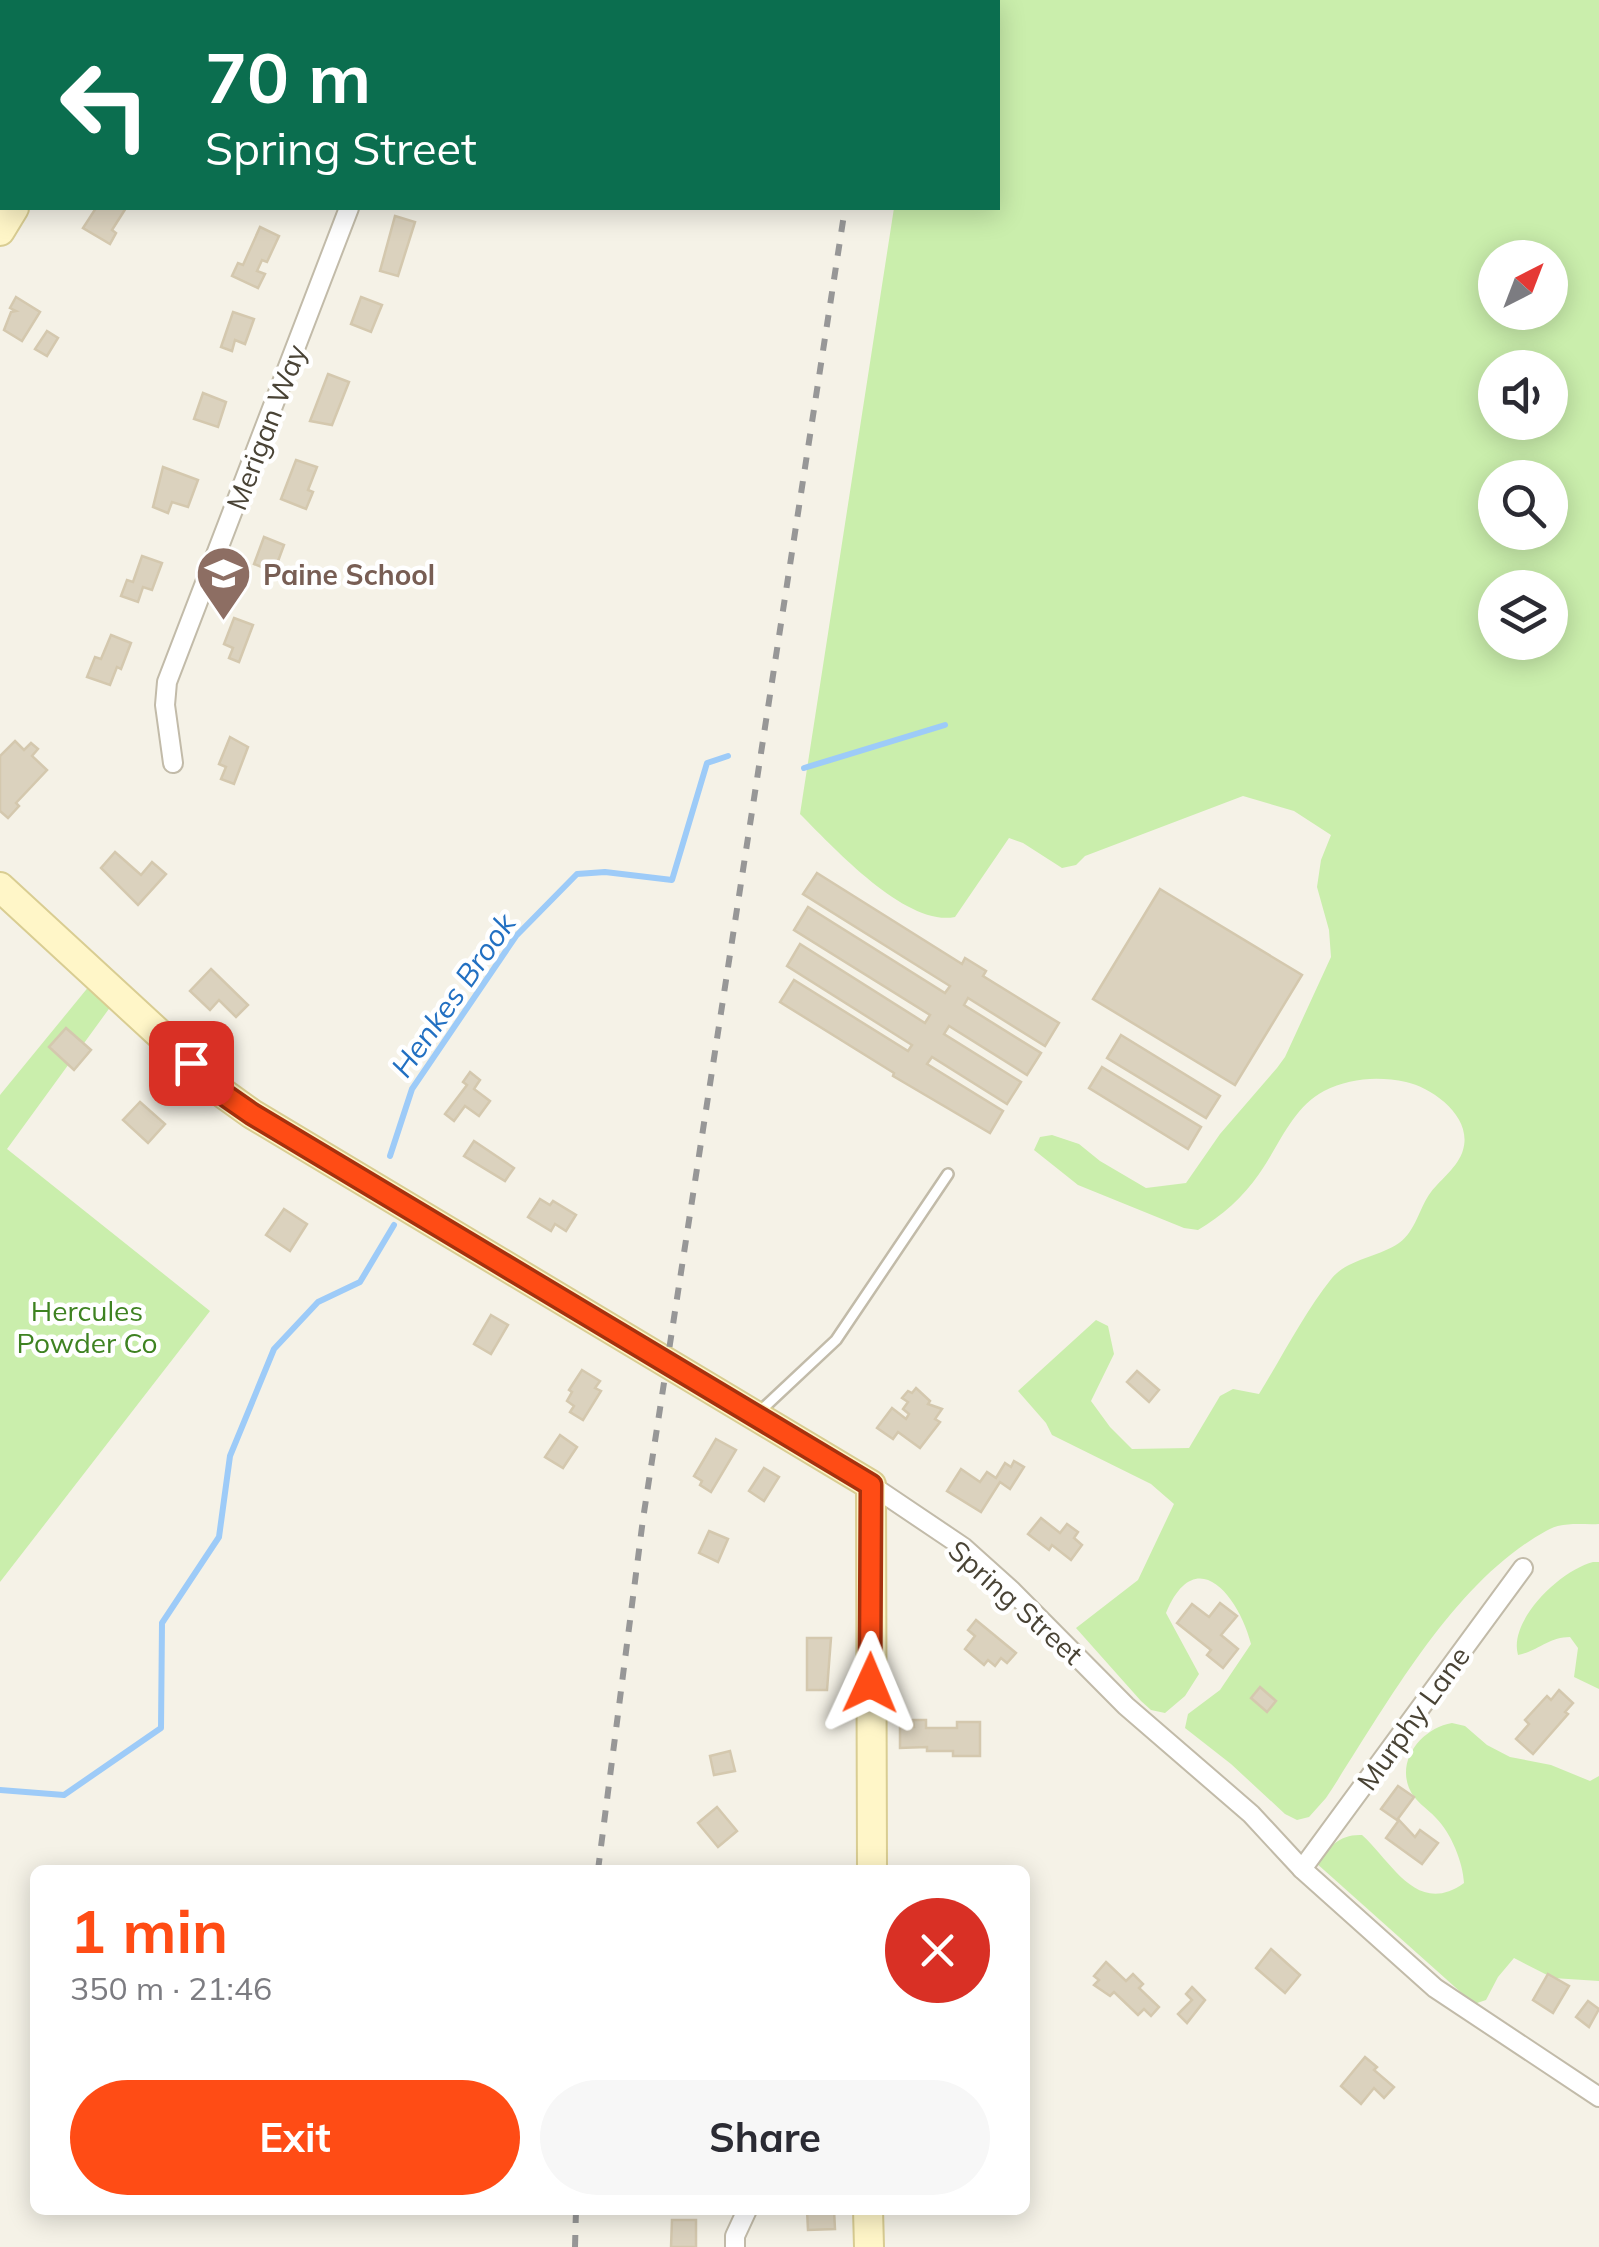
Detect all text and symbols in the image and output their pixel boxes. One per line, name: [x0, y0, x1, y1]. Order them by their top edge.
text: 70 m: [205, 33, 371, 121]
icon: left: [40, 40, 170, 170]
text: Spring Street: [205, 120, 477, 176]
north arrow: [1478, 240, 1568, 330]
map controls: [1478, 240, 1568, 660]
street label: Merigan Way: [218, 339, 314, 515]
button: sound: [1478, 350, 1568, 440]
button: search: [1478, 460, 1568, 550]
school or university icon: Paine School: [194, 544, 254, 623]
place label: Paine School: [263, 557, 435, 592]
button: layers: [1478, 570, 1568, 660]
water label: Henkes Brook: [382, 904, 524, 1084]
pin: [149, 1021, 234, 1106]
icon: arrive: [164, 1036, 219, 1091]
park label: Hercules Powder Co: [16, 1293, 158, 1360]
street label: Spring Street: [941, 1532, 1091, 1672]
position arrow: [818, 1631, 922, 1735]
street label: Murphy Lane: [1349, 1639, 1477, 1797]
text: 1 min: [70, 1893, 228, 1968]
button: close: [885, 1898, 990, 2003]
text: 350 m · 21:46: [70, 1968, 272, 2008]
button: Exit: [70, 2080, 520, 2195]
button: Share: [540, 2080, 990, 2195]

